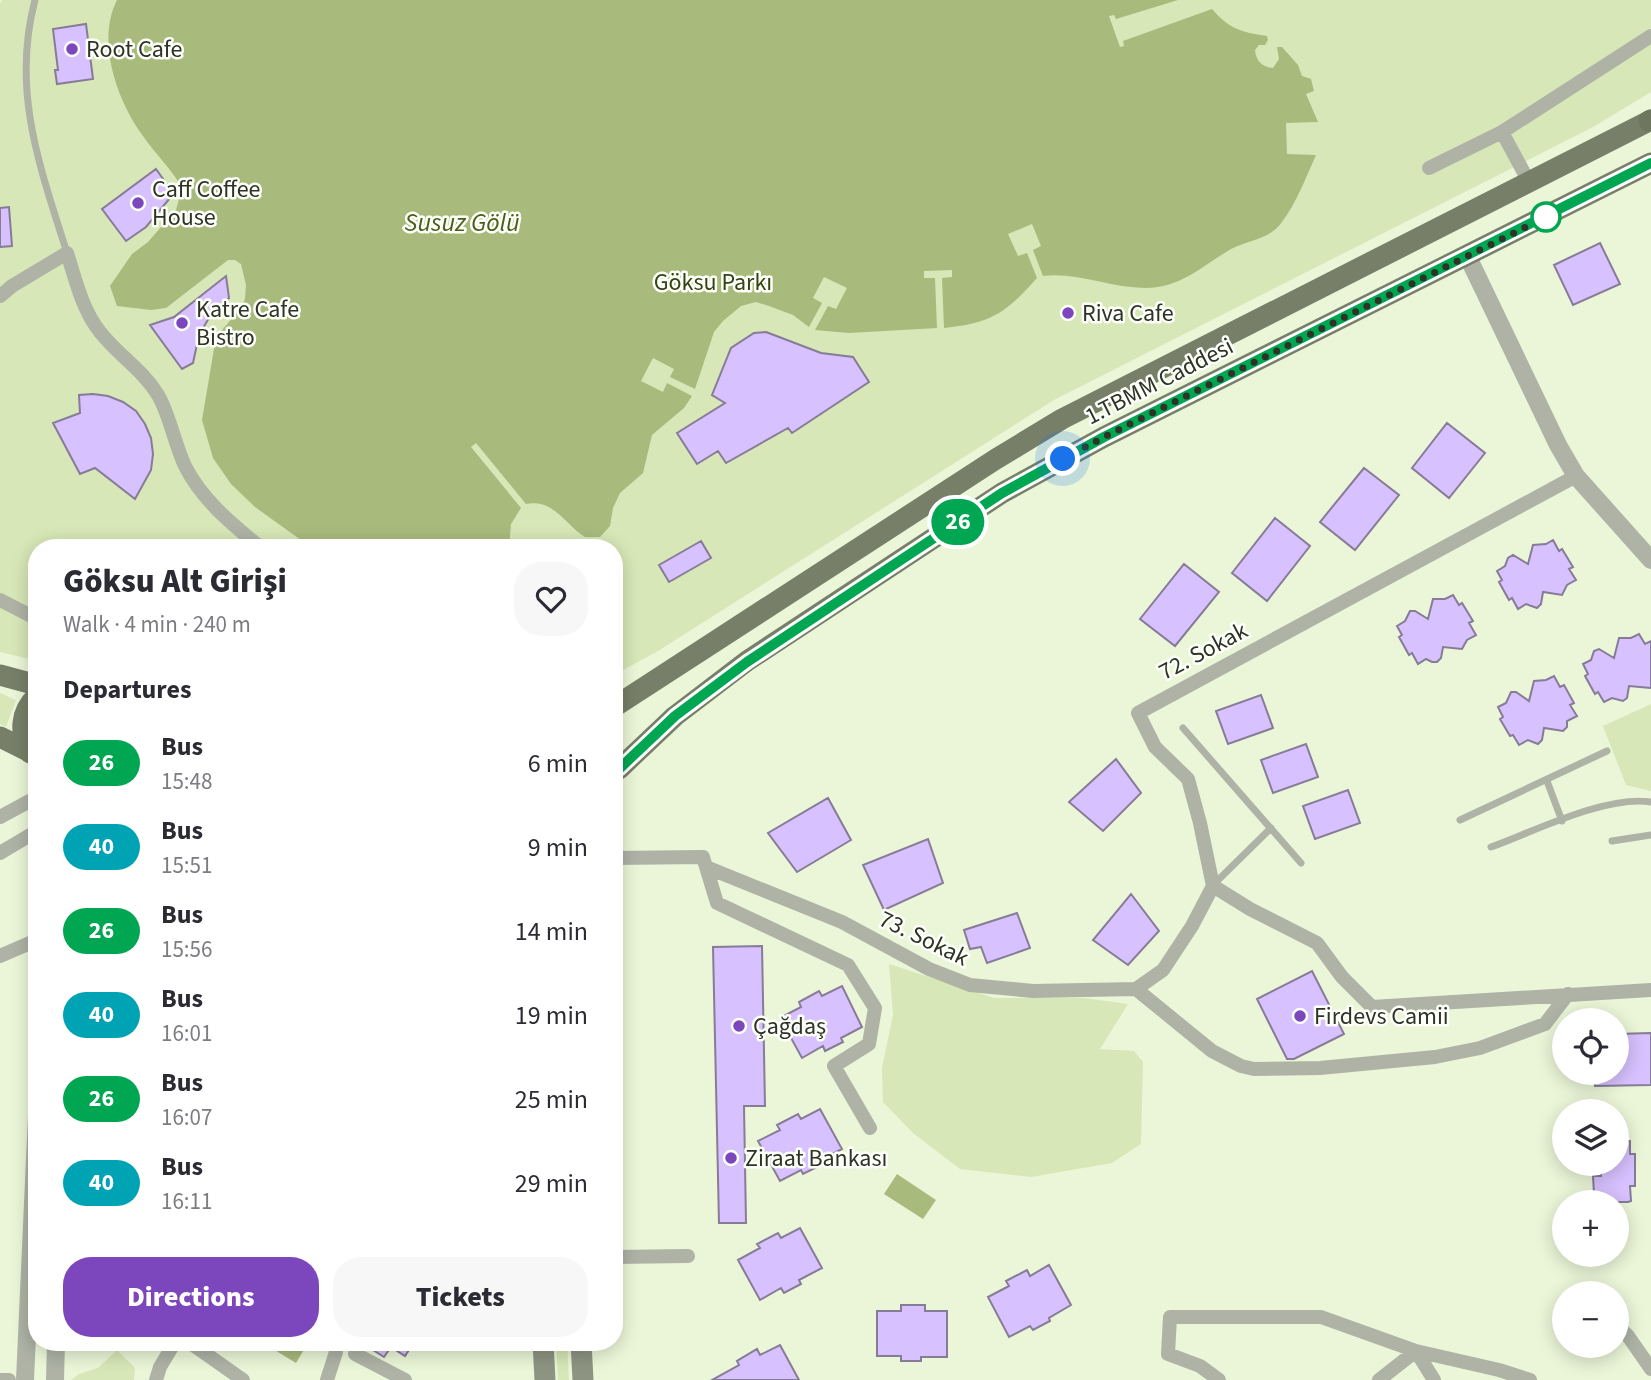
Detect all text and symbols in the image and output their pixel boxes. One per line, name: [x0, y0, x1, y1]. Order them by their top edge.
place label: Root Cafe: [86, 32, 182, 67]
marker: Root Cafe: [64, 41, 80, 57]
place label: Caff Coffee House: [152, 172, 261, 235]
marker: Caff Coffee House: [130, 195, 146, 211]
unlabelled marker: [1531, 202, 1561, 232]
water label: Susuz Gölü: [404, 204, 520, 241]
park label: Göksu Parkı: [654, 265, 772, 300]
place label: Katre Cafe Bistro: [196, 292, 299, 355]
place label: Riva Cafe: [1082, 296, 1174, 331]
marker: Riva Cafe: [1060, 305, 1076, 321]
marker: Katre Cafe Bistro: [174, 315, 190, 331]
street label: 1.TBMM Caddesi: [1079, 329, 1240, 434]
your location: [1045, 441, 1080, 476]
line badge: 26: [926, 499, 990, 545]
text: 26: [945, 504, 971, 539]
text: Göksu Alt Girişi: [63, 558, 287, 605]
button: heart: [514, 562, 588, 636]
text: Walk · 4 min · 240 m: [63, 608, 251, 641]
street label: 72. Sokak: [1153, 613, 1254, 689]
text: Departures: [63, 671, 191, 708]
text: Bus: [161, 728, 203, 765]
text: 26: [89, 745, 114, 780]
text: 6 min: [528, 745, 588, 782]
text: 15:48: [161, 765, 212, 798]
text: Bus: [161, 812, 203, 849]
text: 40: [89, 829, 114, 864]
text: 9 min: [528, 829, 588, 866]
text: 15:51: [161, 849, 212, 882]
text: Bus: [161, 896, 203, 933]
street label: 73. Sokak: [873, 902, 975, 975]
text: 26: [89, 913, 114, 948]
text: 14 min: [515, 913, 588, 950]
text: 15:56: [161, 933, 212, 966]
text: Bus: [161, 980, 203, 1017]
text: 40: [89, 997, 114, 1032]
text: 19 min: [515, 997, 588, 1034]
place label: Firdevs Camii: [1314, 999, 1449, 1034]
marker: Firdevs Camii: [1292, 1008, 1308, 1024]
map controls: [1552, 1008, 1629, 1358]
button: locate: [1552, 1008, 1629, 1085]
place label: Çağdaş: [753, 1009, 826, 1044]
text: 16:01: [161, 1017, 212, 1050]
marker: Çağdaş: [731, 1018, 747, 1034]
text: Bus: [161, 1064, 203, 1101]
text: 26: [89, 1081, 114, 1116]
text: 25 min: [515, 1081, 588, 1118]
button: layers: [1552, 1099, 1629, 1176]
text: 16:07: [161, 1101, 212, 1134]
place label: Ziraat Bankası: [745, 1141, 887, 1176]
text: Bus: [161, 1148, 203, 1185]
marker: Ziraat Bankası: [723, 1150, 739, 1166]
text: 40: [89, 1165, 114, 1200]
text: 29 min: [515, 1165, 588, 1202]
text: 16:11: [161, 1185, 212, 1218]
button: +: [1552, 1190, 1629, 1267]
button: Directions: [63, 1257, 319, 1337]
button: Tickets: [333, 1257, 588, 1337]
button: −: [1552, 1281, 1629, 1358]

